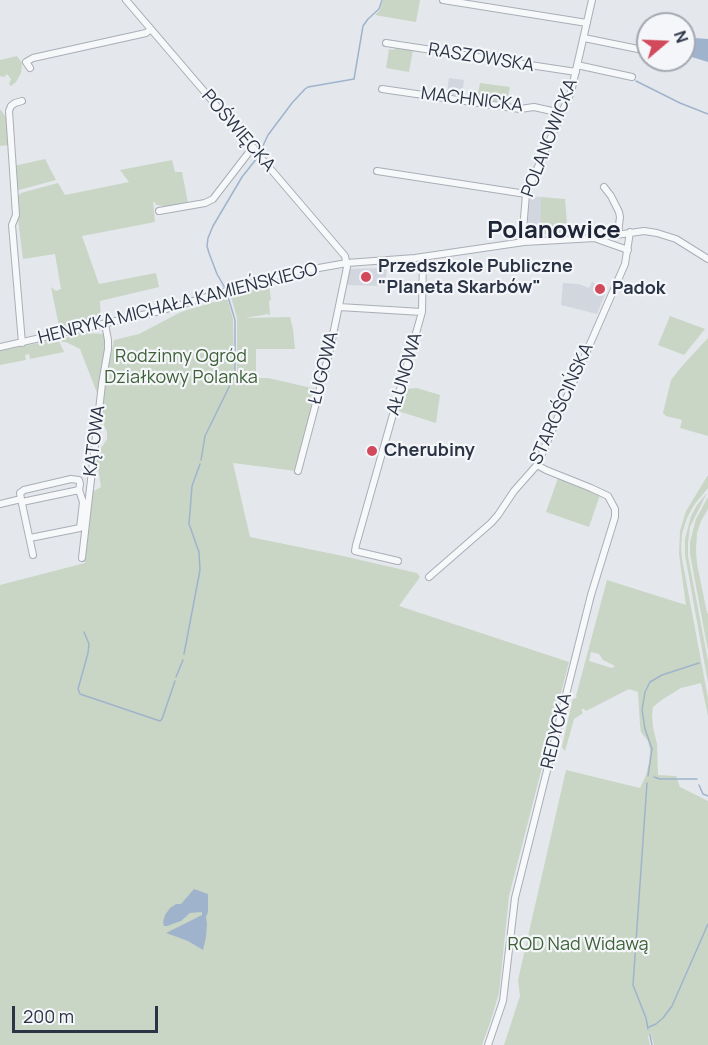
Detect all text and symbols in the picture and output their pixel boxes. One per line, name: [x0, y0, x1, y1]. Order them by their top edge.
north arrow: [636, 12, 696, 72]
text: N: [669, 28, 693, 46]
street label: RASZOWSKA: [427, 39, 535, 77]
street label: POLANOWICKA: [517, 76, 583, 200]
street label: MACHNICKA: [420, 83, 524, 117]
street label: POŚWIĘCKA: [197, 86, 279, 176]
district label: Polanowice: [487, 217, 621, 245]
place label: Przedszkole Publiczne "Planeta Skarbów": [378, 256, 573, 298]
street label: HENRYKA MICHAŁA KAMIEŃSKIEGO: [36, 259, 320, 349]
marker: Przedszkole Publiczne "Planeta Skarbów": [359, 270, 373, 284]
place label: Padok: [612, 278, 666, 300]
marker: Padok: [593, 282, 607, 296]
street label: ŁUGOWA: [305, 329, 343, 407]
street label: AŁUNOWA: [383, 330, 427, 418]
street label: STAROŚCIŃSKA: [526, 340, 598, 468]
park label: Rodzinny Ogród Działkowy Polanka: [104, 346, 258, 388]
street label: KĄTOWA: [80, 404, 110, 478]
place label: Cherubiny: [384, 440, 475, 462]
marker: Cherubiny: [365, 444, 379, 458]
street label: REDYCKA: [537, 691, 577, 771]
park label: ROD Nad Widawą: [508, 934, 648, 956]
scale bar: [15, 994, 160, 1032]
text: 200 m: [23, 1004, 74, 1028]

